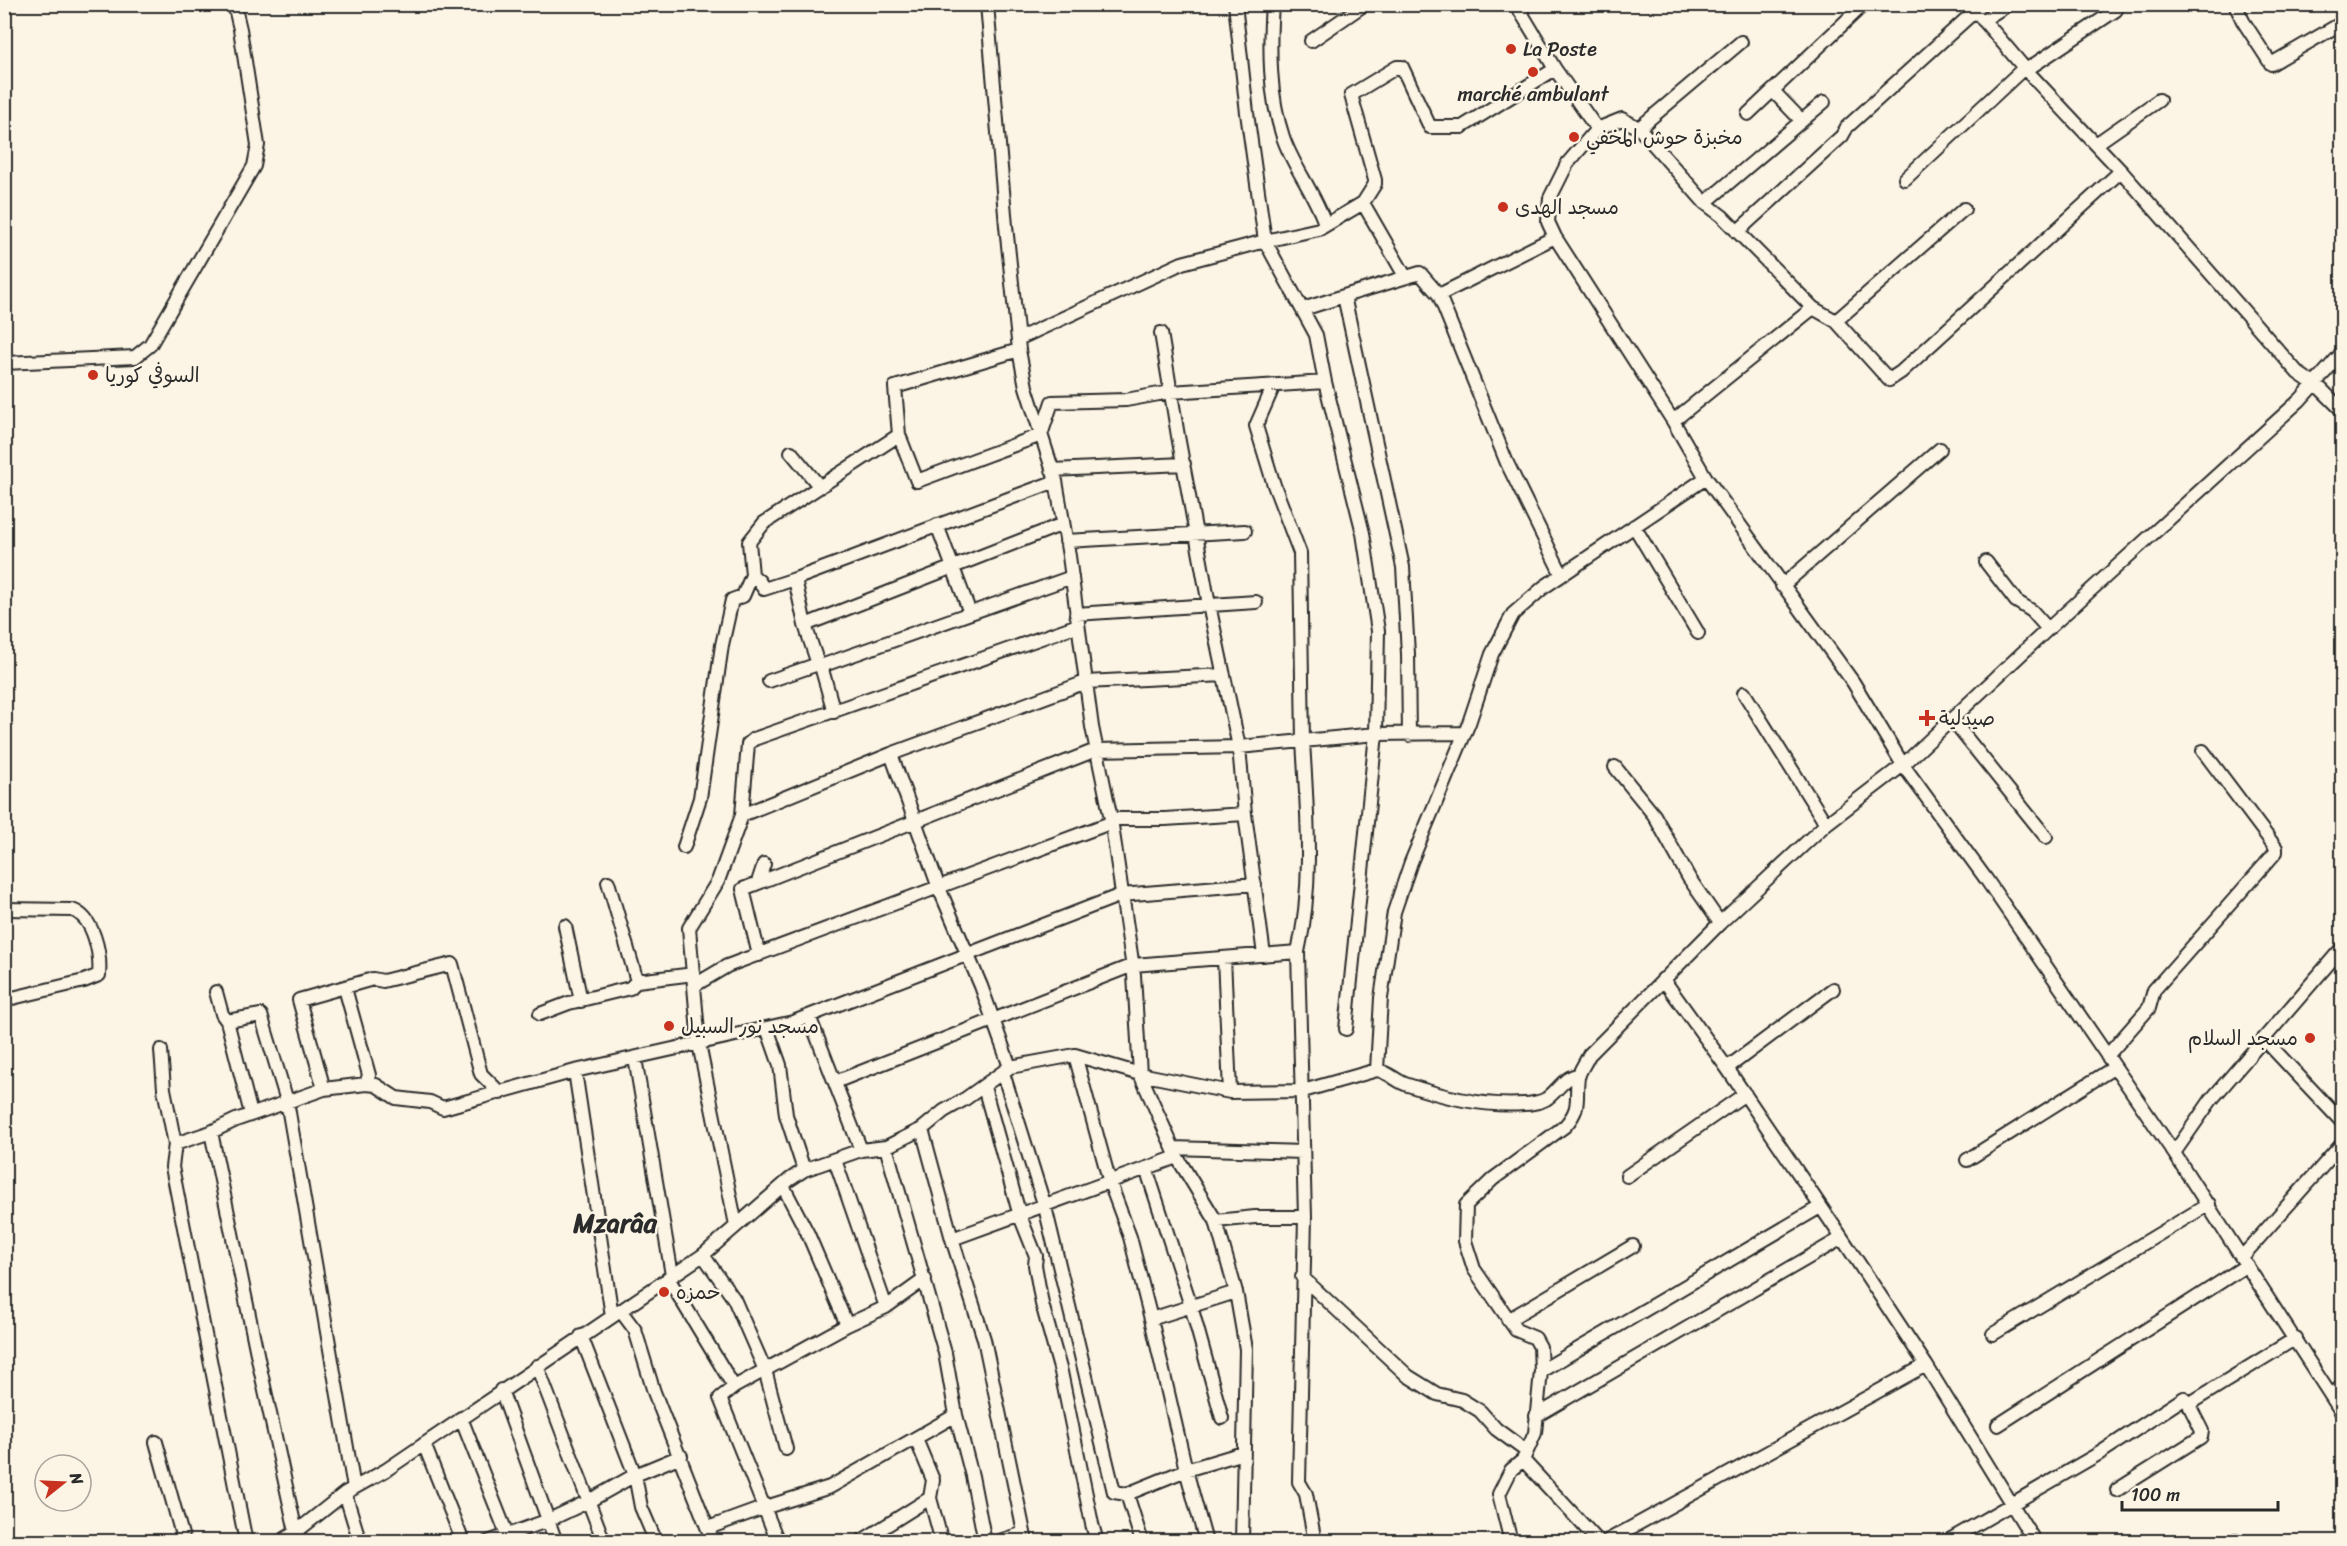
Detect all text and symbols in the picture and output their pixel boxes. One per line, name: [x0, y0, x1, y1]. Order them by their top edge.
place label: La Poste: [1523, 32, 1597, 67]
marker: La Poste: [1504, 42, 1518, 56]
marker: marché ambulant: [1526, 65, 1540, 79]
place label: marché ambulant: [1458, 77, 1609, 112]
place label: مخبزة حوش المخفي: [1586, 120, 1743, 155]
marker: مخبزة حوش المخفي: [1567, 130, 1581, 144]
place label: مسجد الهدى: [1515, 190, 1619, 225]
marker: مسجد الهدى: [1496, 200, 1510, 214]
place label: السوفي كوريا: [105, 358, 200, 393]
marker: السوفي كوريا: [86, 368, 100, 382]
place label: صيدلية: [1939, 701, 1995, 736]
marker: صيدلية: [1920, 711, 1934, 725]
place label: مسجد نور السبيل: [681, 1009, 819, 1044]
marker: مسجد نور السبيل: [662, 1019, 676, 1033]
place label: مسجد السلام: [2188, 1021, 2298, 1056]
marker: مسجد السلام: [2303, 1031, 2317, 1045]
district label: Mzarâa: [572, 1200, 658, 1246]
place label: حمزه: [676, 1275, 721, 1310]
marker: حمزه: [657, 1285, 671, 1299]
north arrow: [33, 1453, 93, 1513]
text: N: [61, 1468, 93, 1489]
scale bar: [2122, 1474, 2278, 1512]
text: 100 m: [2131, 1479, 2180, 1511]

